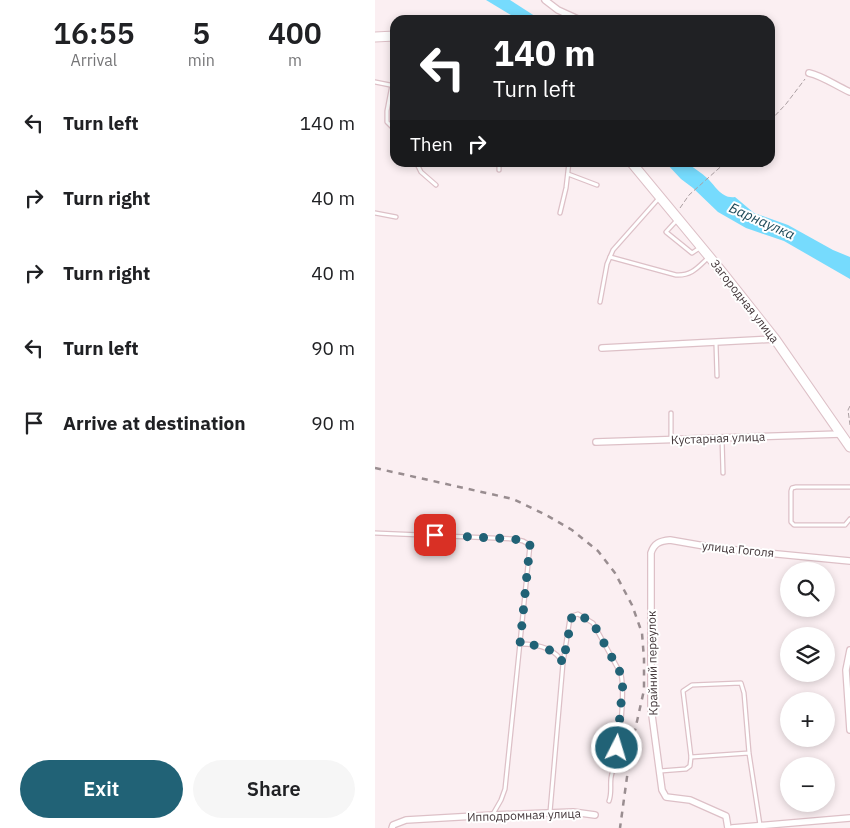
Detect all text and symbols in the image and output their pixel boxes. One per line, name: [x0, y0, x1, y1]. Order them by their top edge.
text: 16:55: [53, 13, 135, 52]
text: 5: [192, 13, 210, 52]
text: 400: [268, 13, 322, 52]
text: 140 m: [493, 30, 596, 76]
icon: left: [410, 35, 475, 100]
text: Arrival: [71, 50, 117, 70]
text: min: [188, 50, 215, 70]
text: m: [288, 50, 302, 70]
text: Turn left: [493, 74, 576, 103]
icon: left: [20, 109, 48, 137]
text: Turn left: [63, 111, 139, 135]
text: 140 m: [300, 111, 355, 135]
icon: right: [463, 130, 491, 158]
text: Then: [410, 132, 453, 156]
icon: right: [20, 184, 48, 212]
text: Turn right: [63, 186, 150, 210]
text: 40 m: [311, 186, 355, 210]
water label: Барнаулка: [726, 199, 798, 243]
street label: Загородная улица: [708, 256, 783, 346]
icon: right: [20, 259, 48, 287]
text: Turn right: [63, 261, 150, 285]
text: 40 m: [311, 261, 355, 285]
icon: left: [20, 334, 48, 362]
text: Turn left: [63, 336, 139, 360]
text: 90 m: [311, 336, 355, 360]
icon: arrive: [20, 409, 48, 437]
text: Arrive at destination: [63, 411, 246, 435]
text: 90 m: [311, 411, 355, 435]
street label: Кустарная улица: [671, 429, 766, 447]
pin: [414, 514, 456, 556]
icon: arrive: [421, 521, 449, 549]
street label: улица Гоголя: [701, 538, 775, 560]
map controls: [780, 562, 835, 812]
button: search: [780, 562, 835, 617]
street label: Крайний переулок: [644, 610, 660, 716]
button: layers: [780, 627, 835, 682]
button: +: [780, 692, 835, 747]
position arrow: [590, 721, 642, 773]
button: −: [780, 757, 835, 812]
button: Exit: [20, 760, 183, 818]
button: Share: [193, 760, 355, 818]
street label: Ипподромная улица: [467, 805, 582, 824]

